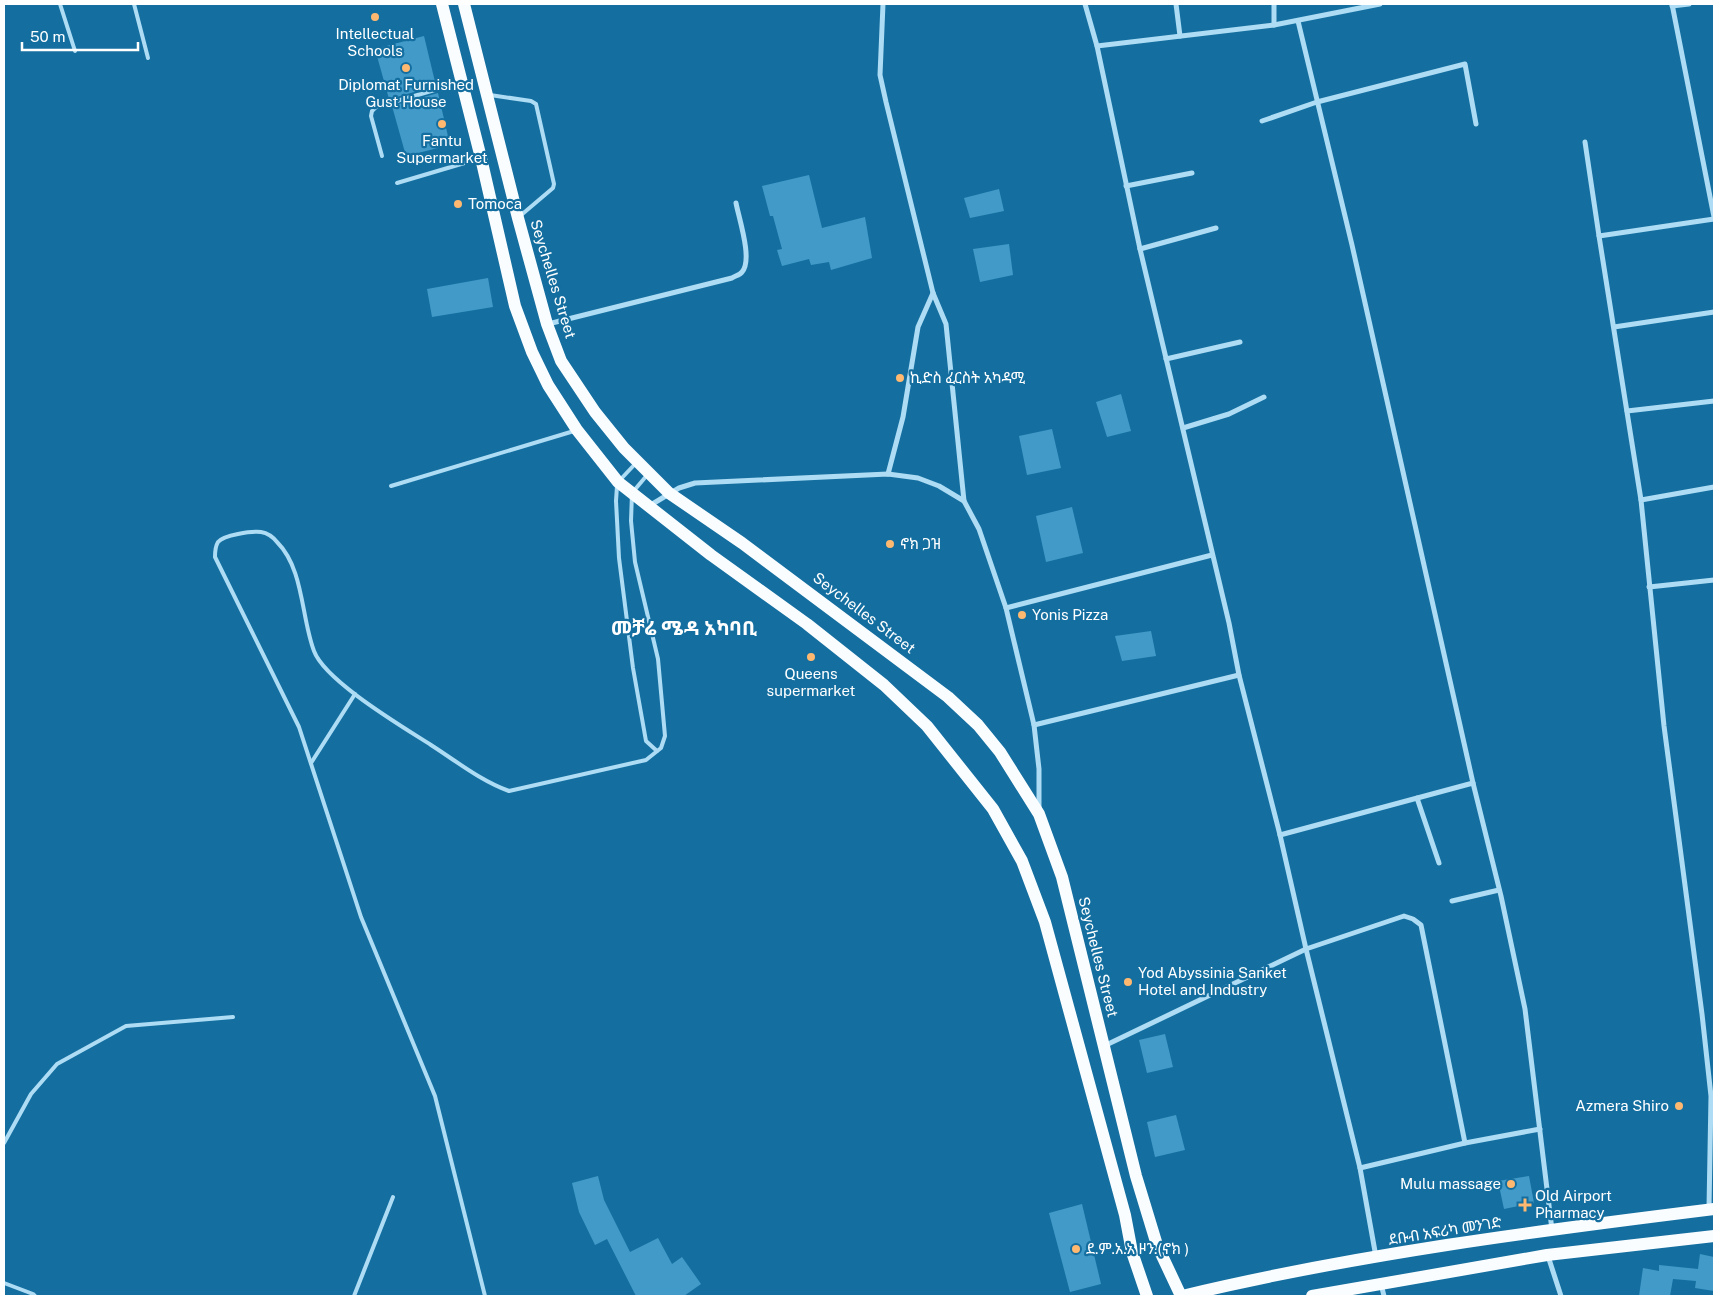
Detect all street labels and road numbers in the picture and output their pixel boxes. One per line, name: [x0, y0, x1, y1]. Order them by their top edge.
street label: Seychelles Street: [527, 217, 580, 341]
street label: Seychelles Street: [810, 569, 919, 657]
street label: Seychelles Street: [1075, 895, 1122, 1019]
street label: ደቡብ አፍሪካ መንገድ: [1387, 1213, 1503, 1248]

